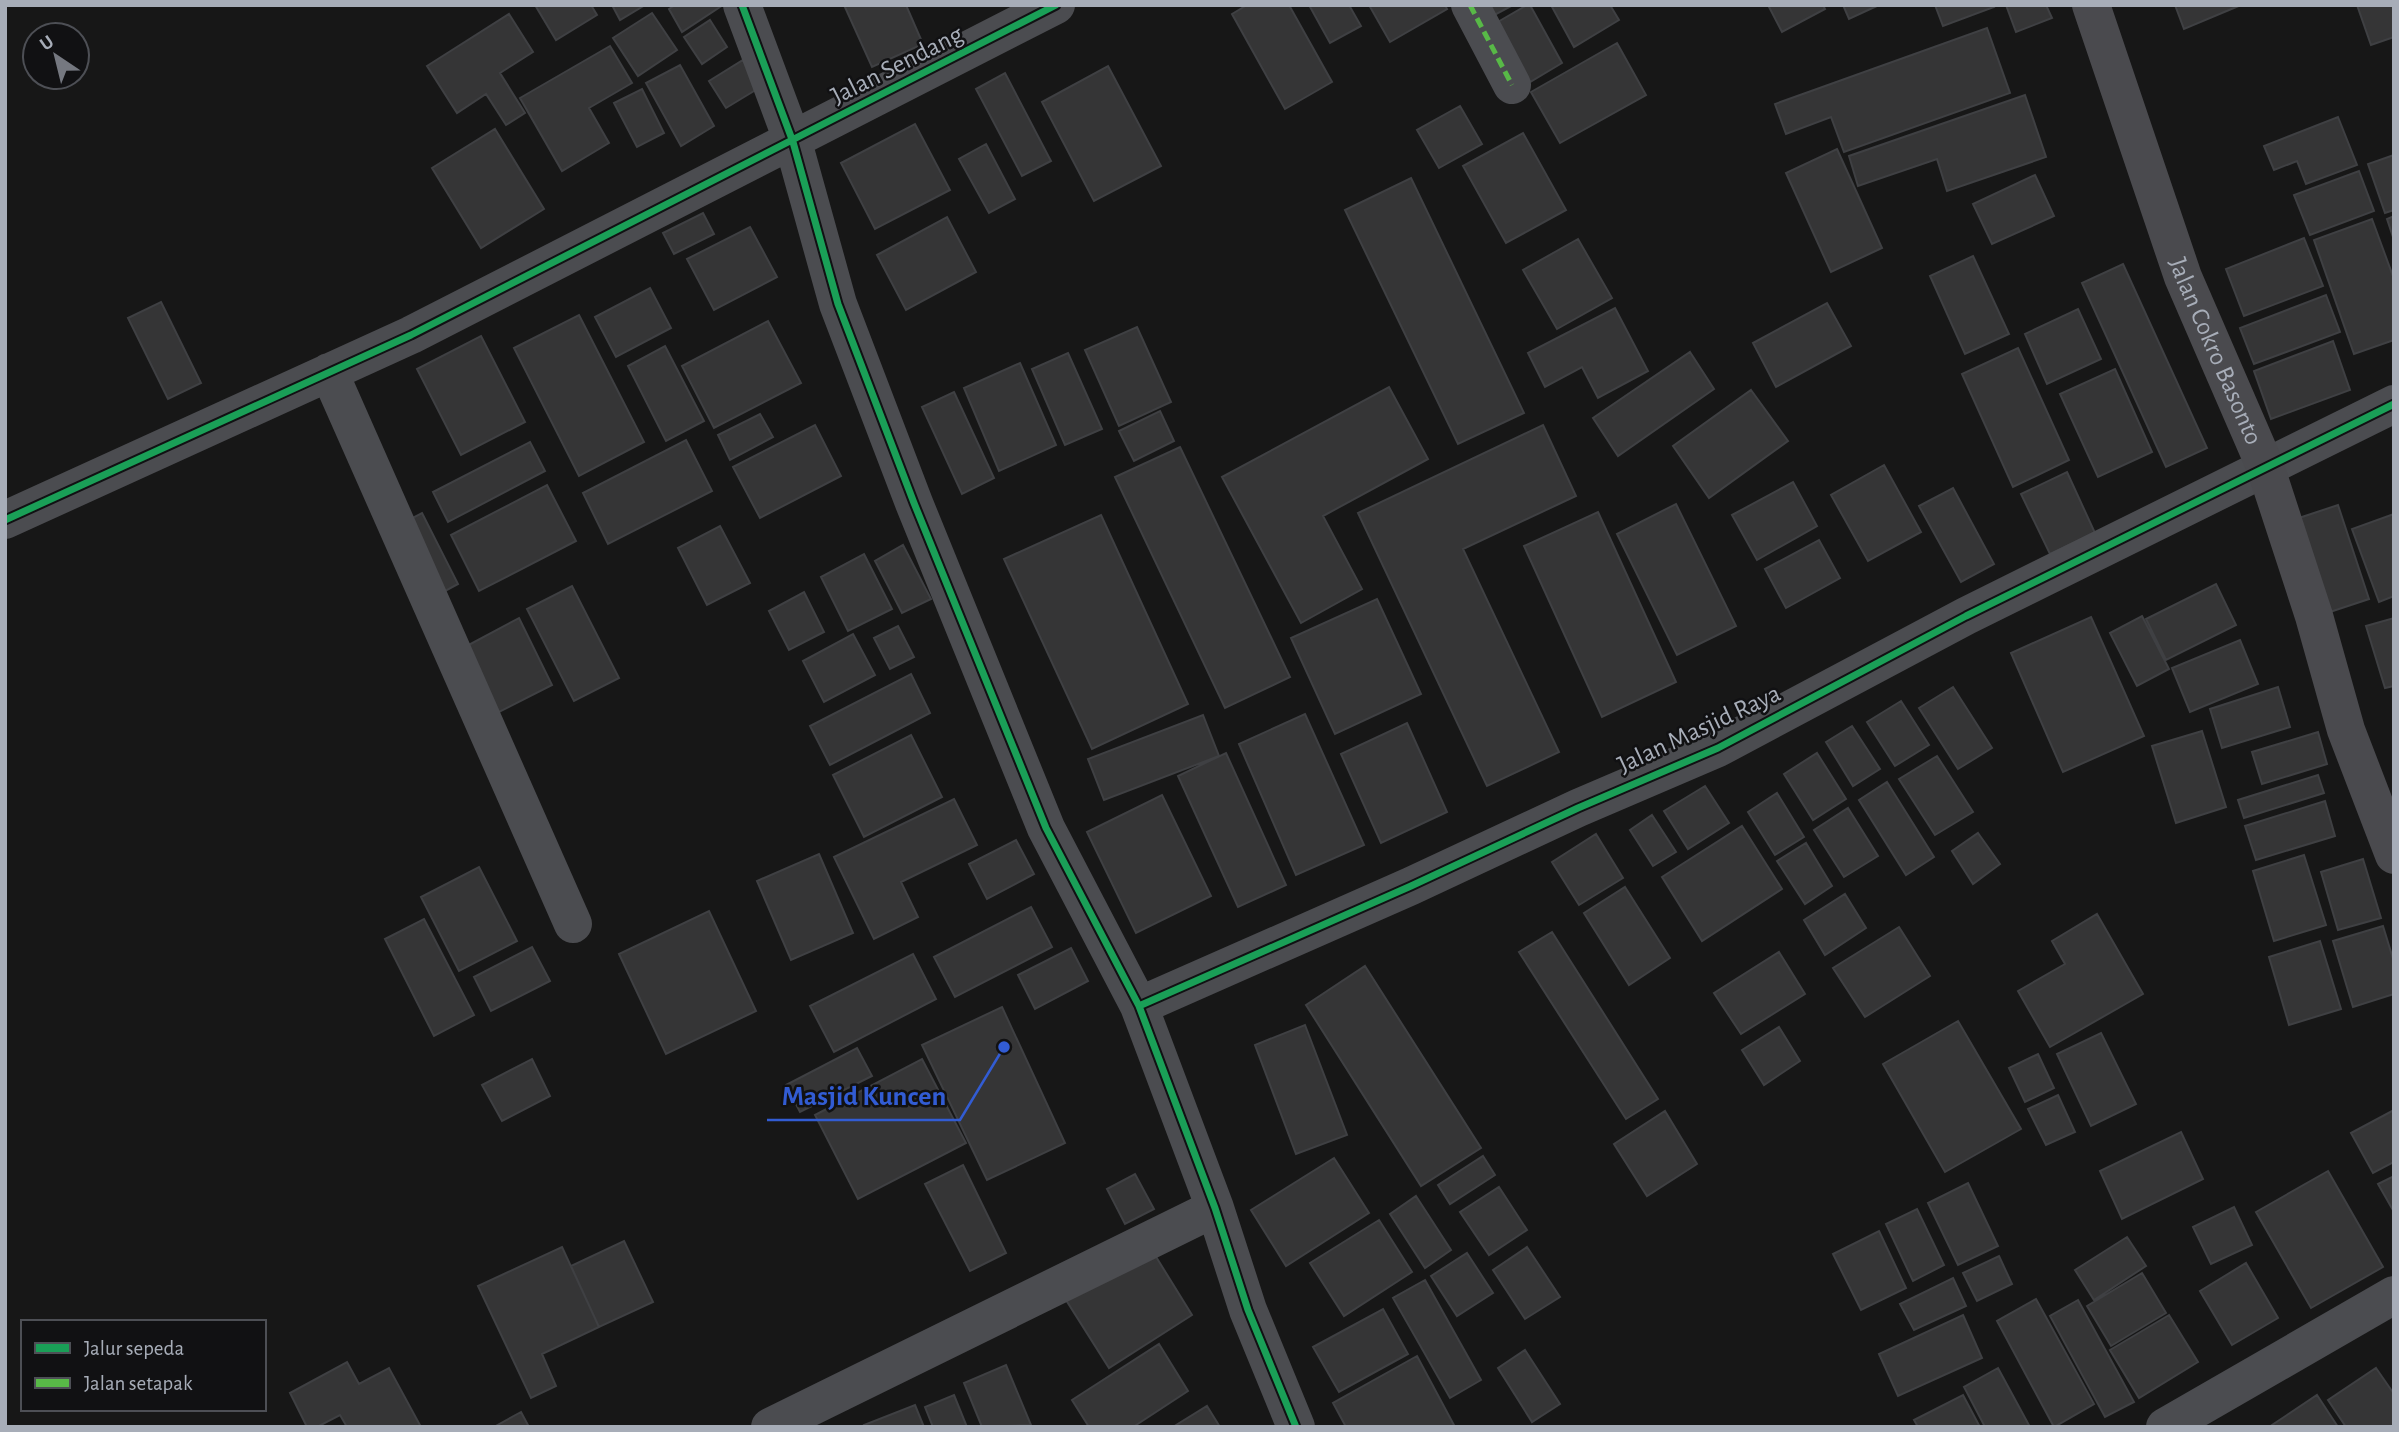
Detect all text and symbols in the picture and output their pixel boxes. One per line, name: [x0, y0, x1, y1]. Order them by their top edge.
north arrow: [21, 21, 91, 91]
street label: Jalan Sendang: [827, 21, 967, 109]
text: U: [37, 32, 58, 55]
street label: Jalan Cokro Basonto: [2164, 254, 2267, 448]
street label: Jalan Masjid Raya: [1614, 680, 1784, 778]
callout: Masjid Kuncen: [767, 1071, 960, 1120]
text: Masjid Kuncen: [782, 1083, 946, 1111]
legend: [21, 1320, 266, 1411]
text: Jalur sepeda: [84, 1338, 184, 1359]
text: Jalan setapak: [84, 1373, 193, 1394]

